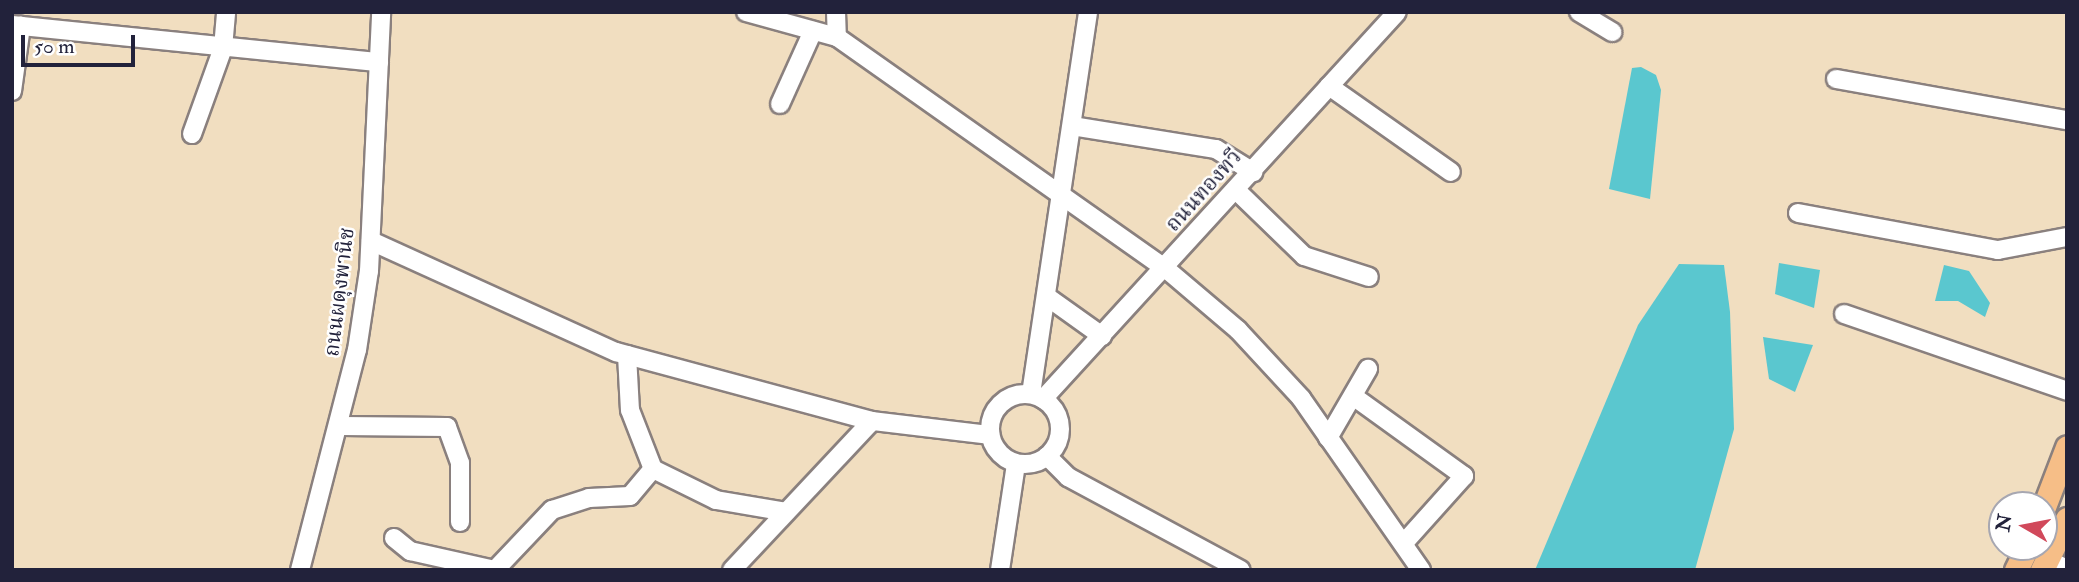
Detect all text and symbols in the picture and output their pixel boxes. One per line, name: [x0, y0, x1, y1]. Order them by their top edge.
scale bar: [24, 21, 138, 65]
text: 50 m: [34, 33, 75, 60]
street label: ถนนทองทวี: [1161, 145, 1247, 237]
street label: ถนนผดุงพานิช: [320, 226, 360, 358]
north arrow: [1988, 491, 2058, 561]
text: N: [1991, 512, 2018, 533]

